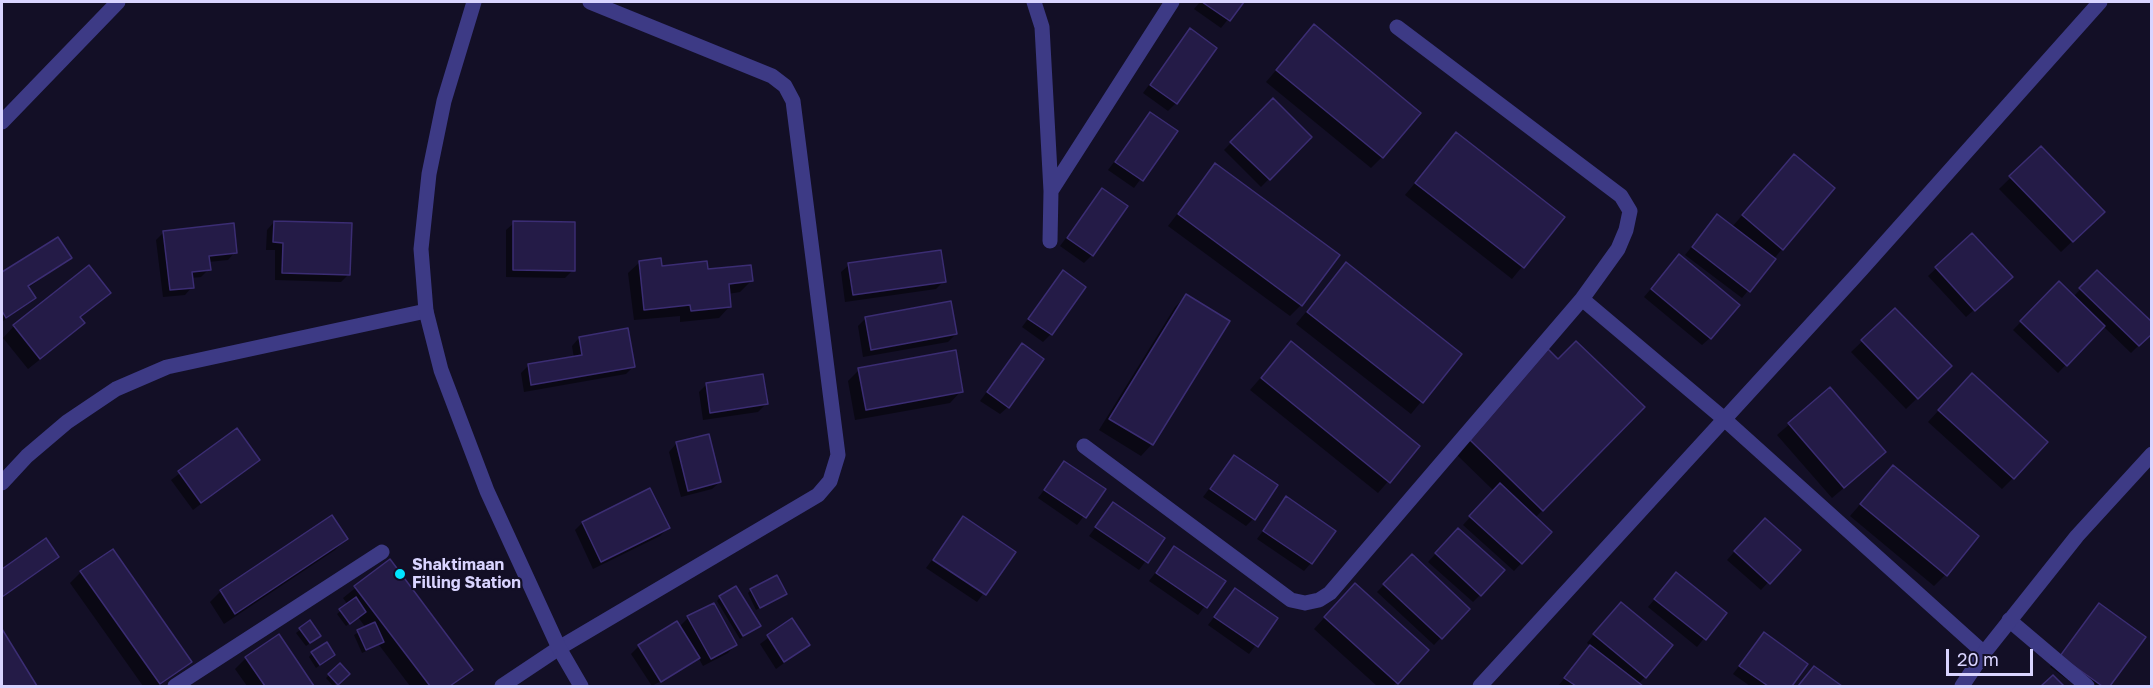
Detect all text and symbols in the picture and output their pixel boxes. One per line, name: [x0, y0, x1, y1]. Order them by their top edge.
place label: Shaktimaan Filling Station: [412, 555, 521, 593]
marker: Shaktimaan Filling Station: [393, 567, 407, 581]
scale bar: [1949, 637, 2036, 675]
text: 20 m: [1957, 648, 1999, 670]

